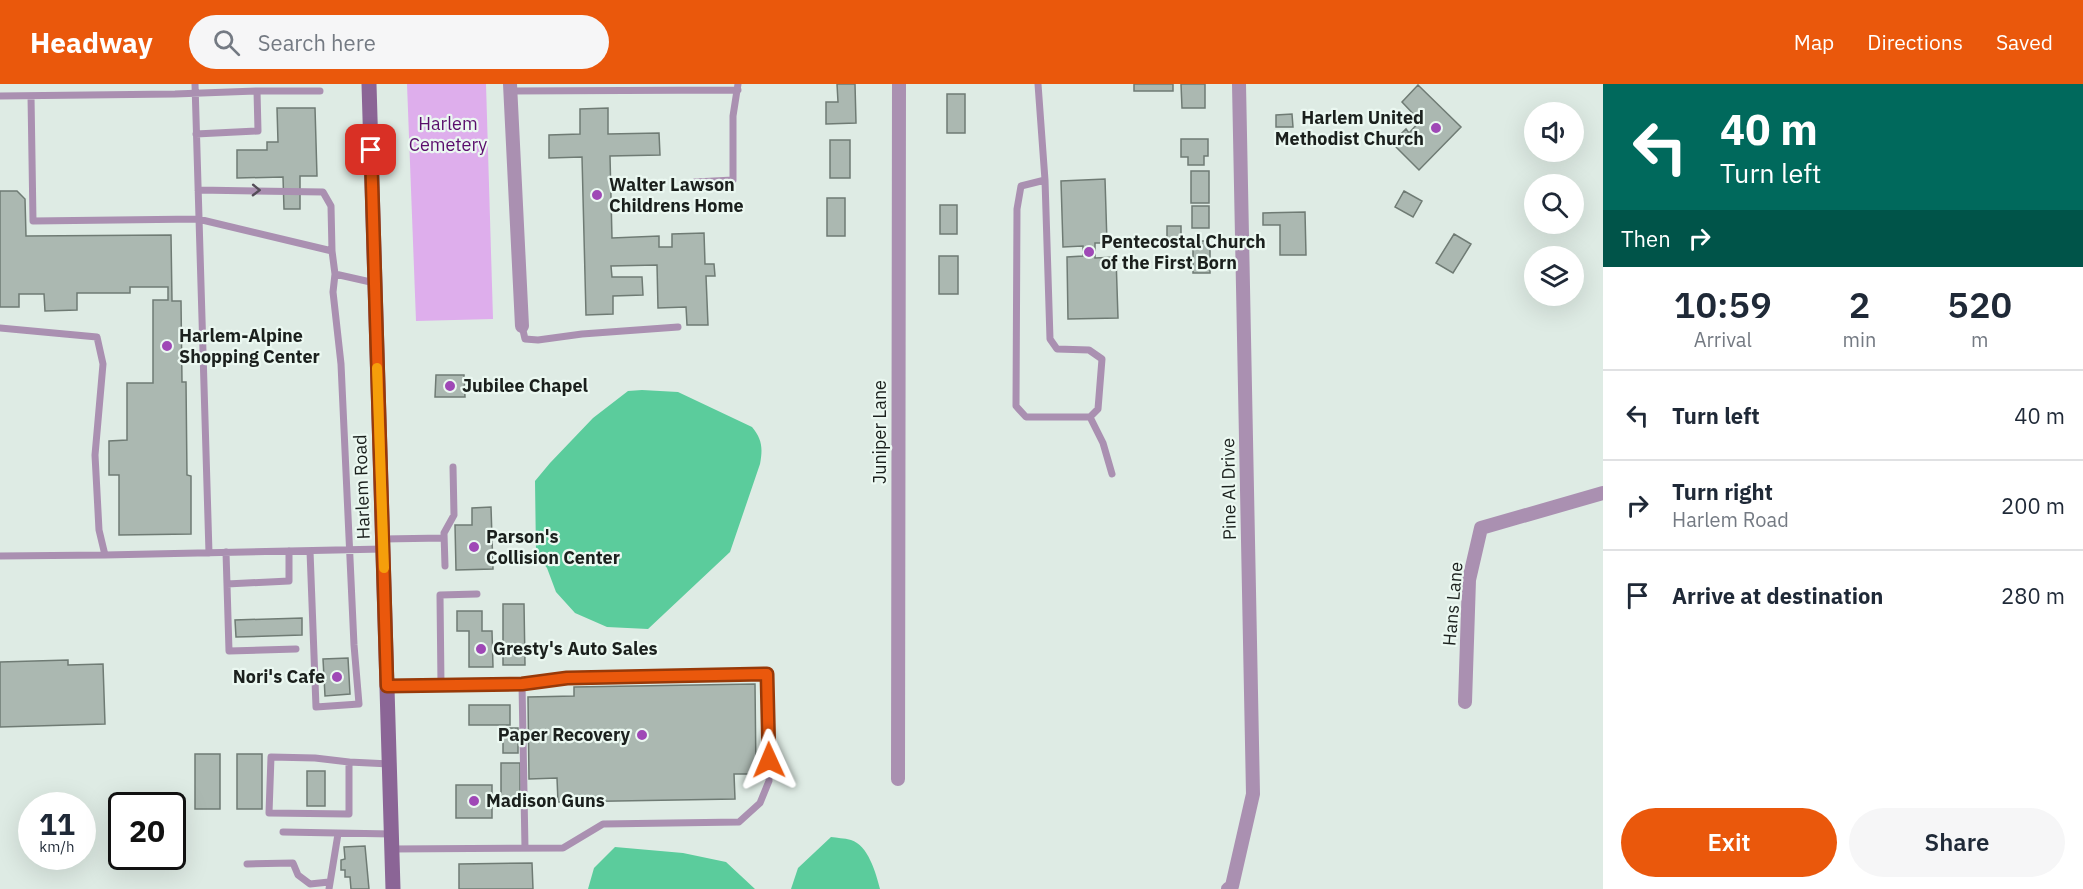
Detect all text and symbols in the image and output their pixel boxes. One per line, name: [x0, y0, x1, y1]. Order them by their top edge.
search box: [189, 15, 609, 69]
text: Headway: [30, 24, 153, 61]
icon: search: [210, 26, 243, 59]
text: Search here: [258, 28, 376, 57]
text: Map: [1794, 28, 1834, 56]
text: Directions: [1867, 28, 1963, 56]
text: Saved: [1996, 28, 2053, 56]
map controls: [1524, 102, 1584, 306]
button: sound: [1524, 102, 1584, 162]
text: 40 m: [1720, 102, 1818, 157]
place label: Harlem United Methodist Church: [1275, 106, 1424, 150]
icon: left: [1621, 108, 1699, 186]
park label: Harlem Cemetery: [409, 112, 487, 156]
marker: Harlem United Methodist Church: [1429, 121, 1443, 135]
pin: [345, 124, 396, 175]
icon: arrive: [354, 133, 387, 166]
text: Turn left: [1720, 155, 1821, 190]
place label: Walter Lawson Childrens Home: [609, 173, 744, 217]
button: search: [1524, 174, 1584, 234]
one-way arrow: [252, 184, 261, 196]
marker: Walter Lawson Childrens Home: [590, 188, 604, 202]
icon: right: [1683, 222, 1716, 255]
text: Then: [1621, 224, 1671, 253]
place label: Pentecostal Church of the First Born: [1101, 230, 1266, 274]
marker: Pentecostal Church of the First Born: [1082, 245, 1096, 259]
button: layers: [1524, 246, 1584, 306]
text: 10:59: [1674, 281, 1772, 328]
text: 2: [1849, 281, 1870, 328]
text: 520: [1947, 281, 2012, 328]
place label: Harlem-Alpine Shopping Center: [179, 324, 320, 368]
text: Arrival: [1694, 326, 1752, 353]
text: min: [1843, 326, 1876, 353]
text: m: [1971, 326, 1988, 353]
marker: Harlem-Alpine Shopping Center: [160, 339, 174, 353]
place label: Jubilee Chapel: [462, 374, 589, 397]
marker: Jubilee Chapel: [443, 379, 457, 393]
street label: Juniper Lane: [868, 380, 891, 484]
icon: left: [1621, 399, 1654, 432]
text: Turn left: [1672, 401, 1760, 430]
text: 40 m: [2014, 401, 2065, 430]
street label: Harlem Road: [348, 434, 375, 540]
street label: Pine Al Drive: [1216, 438, 1241, 540]
text: Turn right: [1672, 477, 1773, 506]
icon: right: [1621, 489, 1654, 522]
text: 200 m: [2001, 491, 2065, 520]
text: Harlem Road: [1672, 506, 1789, 533]
place label: Parson's Collision Center: [486, 525, 620, 569]
marker: Parson's Collision Center: [467, 540, 481, 554]
street label: Hans Lane: [1437, 561, 1468, 647]
icon: arrive: [1621, 579, 1654, 612]
text: Arrive at destination: [1672, 581, 1883, 610]
text: 280 m: [2001, 581, 2065, 610]
place label: Gresty's Auto Sales: [493, 637, 658, 660]
marker: Gresty's Auto Sales: [474, 642, 488, 656]
place label: Nori's Cafe: [233, 665, 325, 688]
marker: Nori's Cafe: [330, 670, 344, 684]
place label: Paper Recovery: [498, 723, 630, 746]
marker: Paper Recovery: [635, 728, 649, 742]
position arrow: [737, 728, 801, 792]
place label: Madison Guns: [486, 789, 605, 812]
speed limit sign: 20: [108, 792, 186, 870]
marker: Madison Guns: [467, 794, 481, 808]
text: 11: [39, 804, 75, 843]
button: Exit: [1621, 808, 1837, 877]
button: Share: [1849, 808, 2065, 877]
text: km/h: [39, 837, 75, 856]

